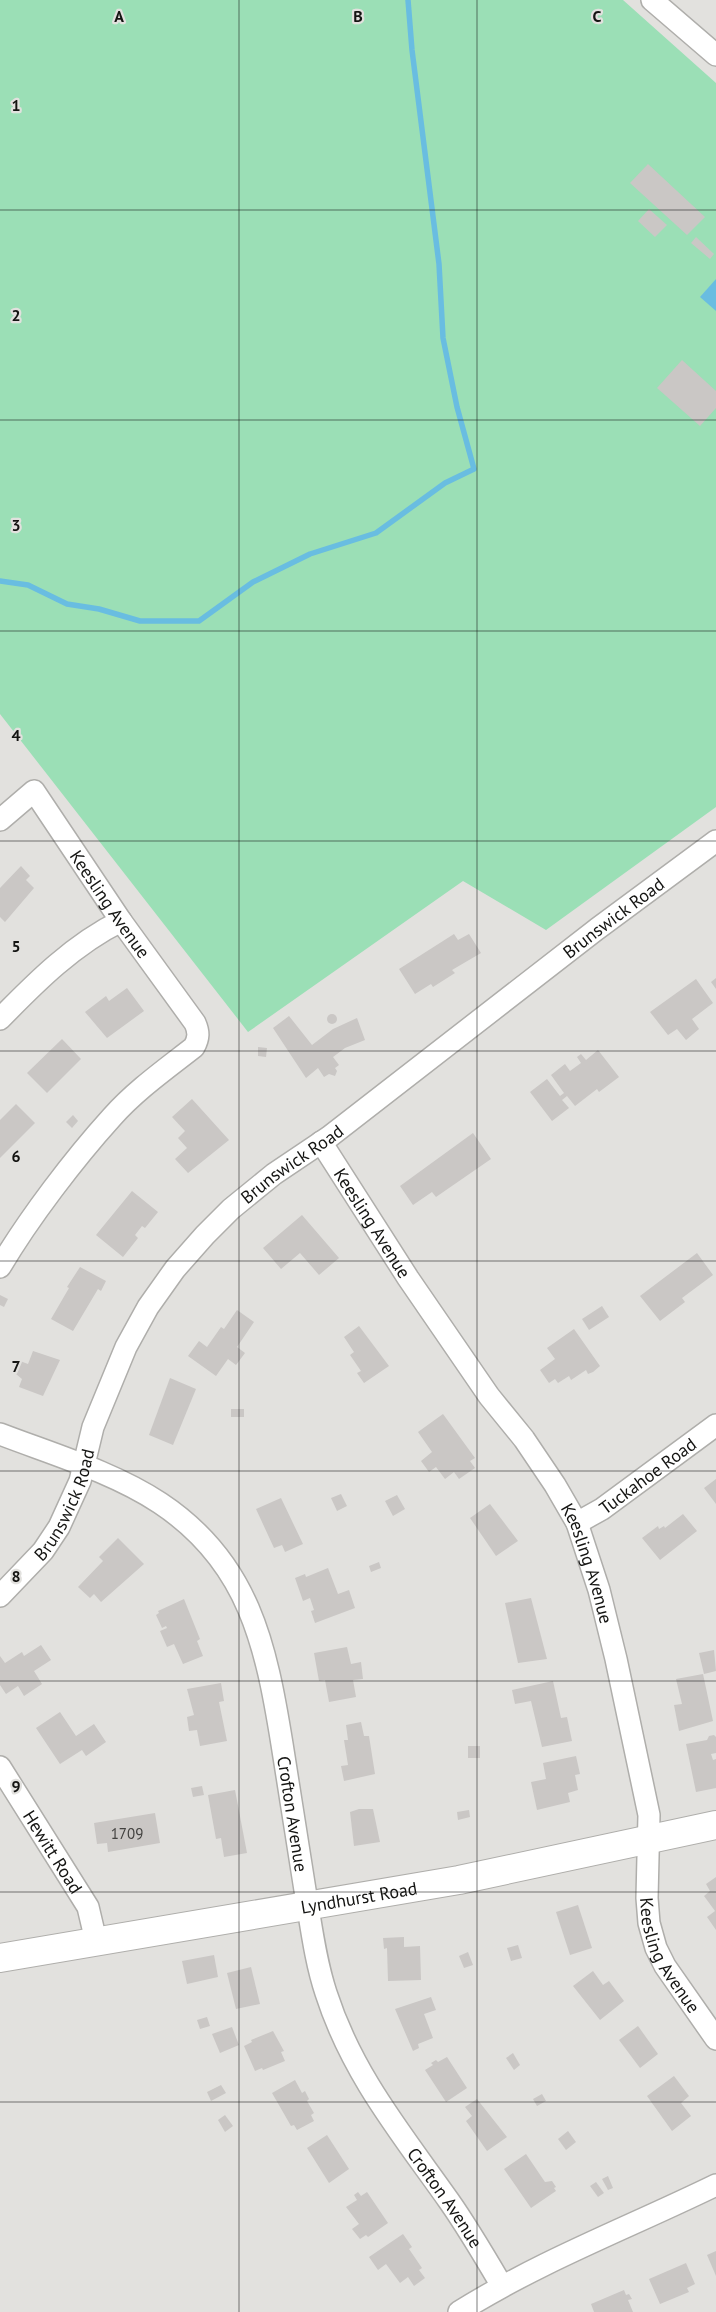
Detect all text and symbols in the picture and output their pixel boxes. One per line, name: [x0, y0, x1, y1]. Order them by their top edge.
text: A: [114, 6, 124, 26]
text: B: [353, 6, 363, 26]
text: C: [593, 6, 602, 26]
text: 1: [11, 95, 21, 115]
text: 2: [11, 305, 21, 325]
text: 3: [11, 515, 21, 535]
text: 4: [11, 725, 21, 745]
street label: Keesling Avenue: [65, 846, 155, 962]
street label: Brunswick Road: [558, 872, 668, 963]
text: 5: [11, 936, 21, 956]
street label: Brunswick Road: [236, 1119, 348, 1208]
text: 6: [11, 1146, 21, 1166]
street label: Keesling Avenue: [329, 1164, 416, 1282]
text: 7: [11, 1356, 21, 1376]
street label: Tuckahoe Road: [594, 1432, 701, 1519]
street label: Brunswick Road: [29, 1446, 99, 1565]
street label: Keesling Avenue: [556, 1499, 618, 1626]
text: 8: [11, 1566, 21, 1586]
street label: Crofton Avenue: [273, 1754, 313, 1873]
text: 9: [11, 1776, 21, 1796]
street label: Hewitt Road: [18, 1806, 88, 1898]
house number: 1709: [111, 1824, 143, 1843]
street label: Lyndhurst Road: [299, 1876, 419, 1918]
street label: Keesling Avenue: [636, 1897, 706, 2017]
street label: Crofton Avenue: [403, 2143, 488, 2252]

